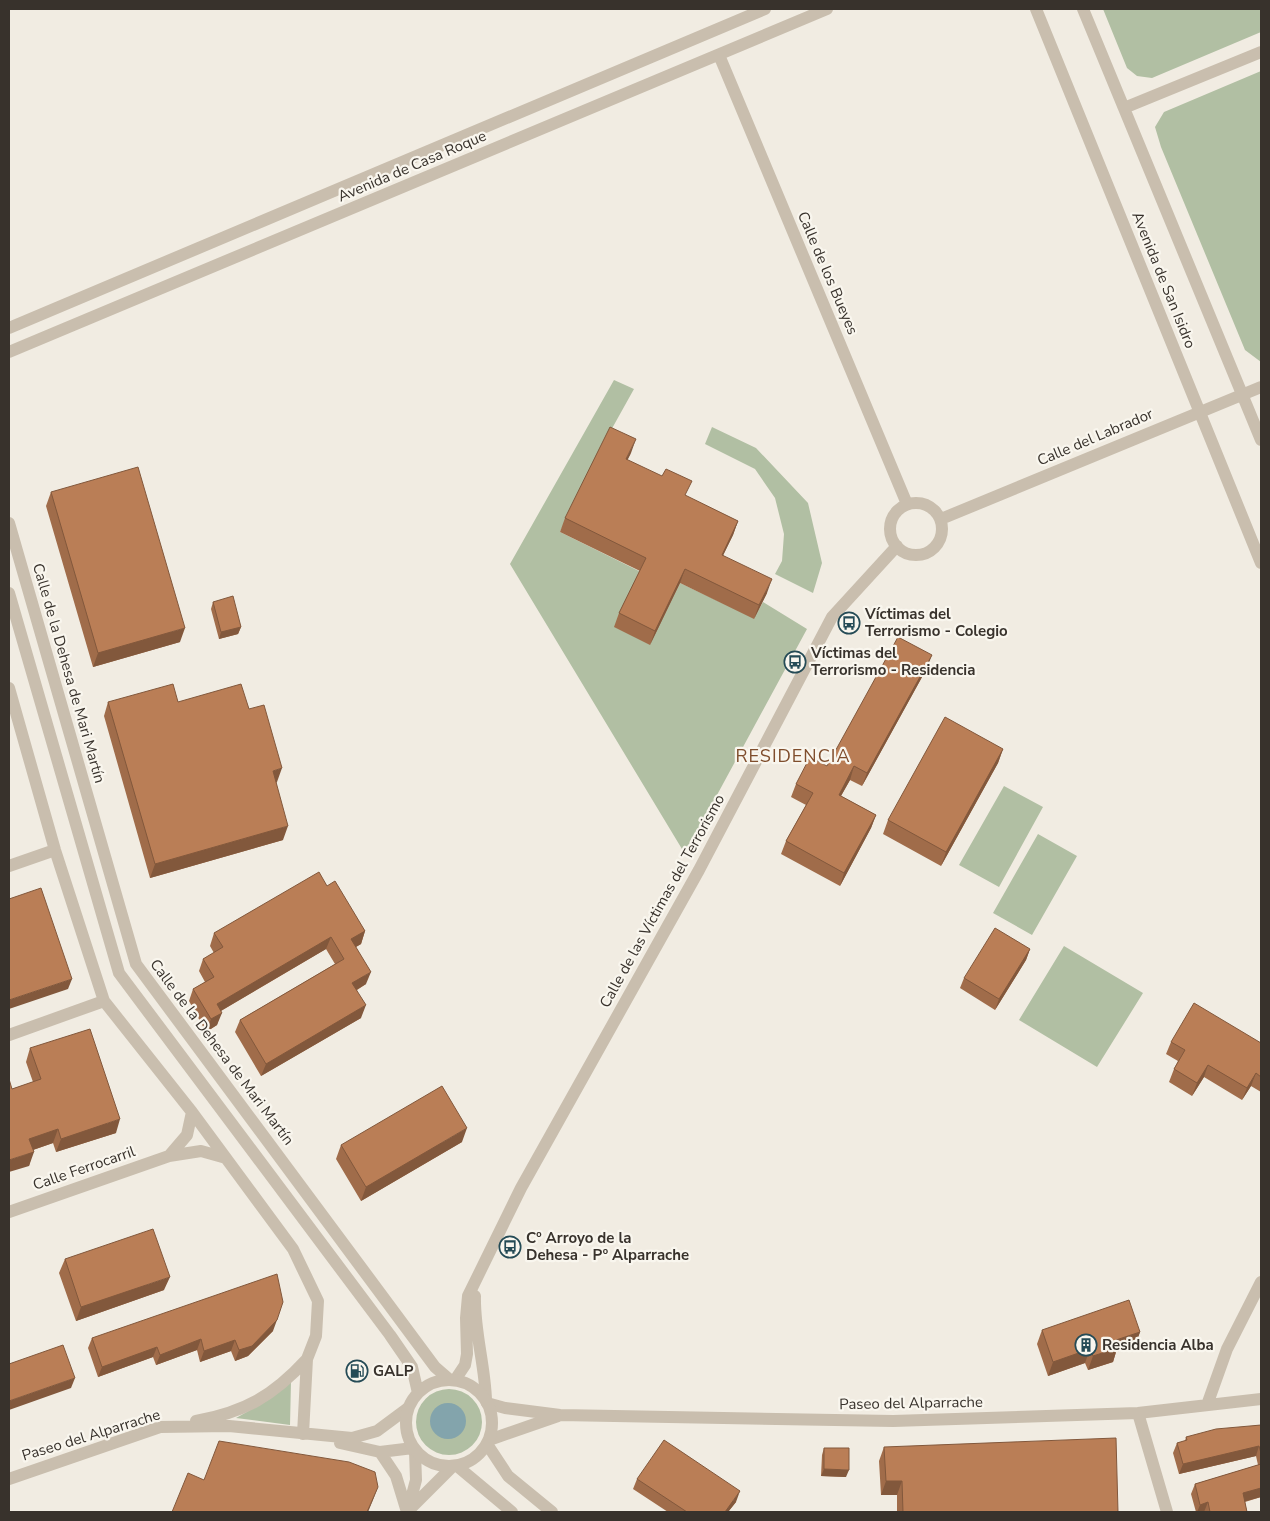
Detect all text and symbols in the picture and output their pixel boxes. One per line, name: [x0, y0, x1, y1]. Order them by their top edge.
street label: Avenida de Casa Roque: [335, 126, 489, 206]
street label: Calle de los Bueyes: [793, 208, 863, 338]
street label: Avenida de San Isidro: [1127, 209, 1201, 351]
street label: Calle del Labrador: [1034, 403, 1157, 470]
street label: Calle de la Dehesa de Mari Martín: [28, 561, 110, 785]
place label: Víctimas del Terrorismo - Colegio: [864, 604, 1008, 641]
bus stop icon: Víctimas del Terrorismo - Colegio: [837, 611, 861, 635]
place label: Víctimas del Terrorismo - Residencia: [810, 643, 975, 680]
bus stop icon: Víctimas del Terrorismo - Residencia: [783, 650, 807, 674]
district label: RESIDENCIA: [735, 744, 851, 768]
street label: Calle de las Víctimas del Terrorismo: [595, 791, 729, 1011]
street label: Calle de la Dehesa de Mari Martín: [145, 955, 299, 1149]
street label: Calle Ferrocarril: [30, 1141, 138, 1195]
place label: Cº Arroyo de la Dehesa - Pº Alparrache: [526, 1228, 689, 1265]
bus stop icon: Cº Arroyo de la Dehesa - Pº Alparrache: [498, 1235, 522, 1259]
building icon: Residencia Alba: [1074, 1333, 1098, 1357]
place label: Residencia Alba: [1102, 1335, 1214, 1355]
fuel station icon: GALP: [345, 1359, 369, 1383]
place label: GALP: [373, 1361, 414, 1381]
street label: Paseo del Alparrache: [839, 1392, 983, 1414]
street label: Paseo del Alparrache: [19, 1404, 163, 1466]

